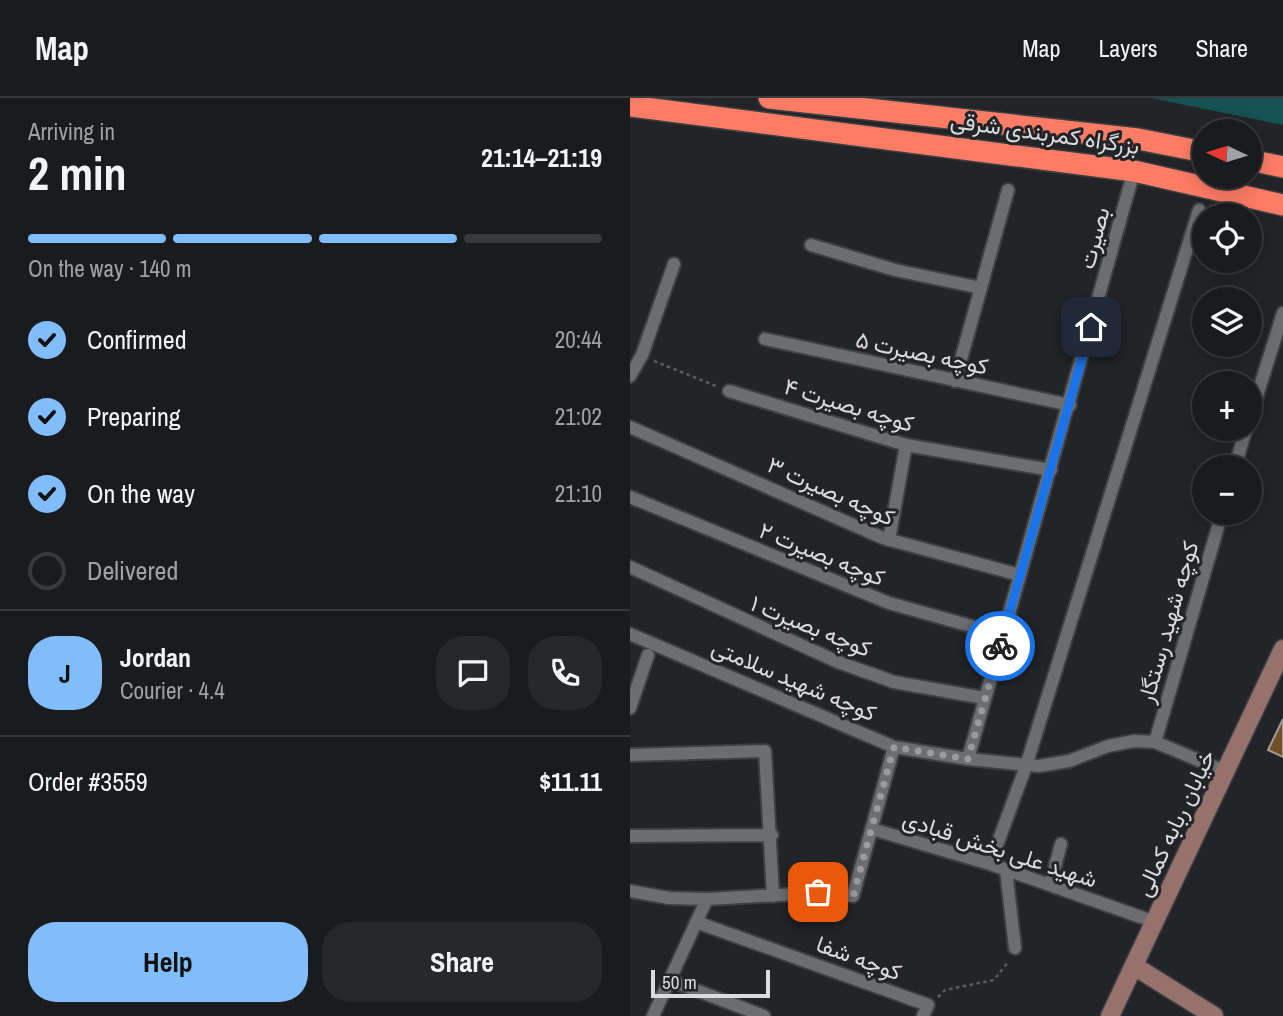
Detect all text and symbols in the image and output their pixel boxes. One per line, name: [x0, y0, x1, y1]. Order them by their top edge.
text: Map: [35, 26, 89, 70]
text: Map: [1022, 32, 1060, 64]
text: Layers: [1098, 32, 1157, 64]
text: Share: [1195, 32, 1248, 64]
street label: بزرگراه کمربندی شرقی: [948, 104, 1142, 161]
text: Arriving in: [28, 116, 115, 147]
north arrow: [1192, 119, 1262, 189]
map controls: [1192, 119, 1262, 525]
text: 21:14–21:19: [481, 140, 602, 175]
text: 2 min: [28, 142, 127, 204]
street label: بصیرت: [1070, 203, 1117, 272]
button: locate: [1192, 203, 1262, 273]
text: On the way · 140 m: [28, 253, 192, 284]
button: layers: [1192, 287, 1262, 357]
pin: [1061, 297, 1121, 357]
icon: home: [1072, 308, 1110, 346]
icon: check: [28, 321, 66, 359]
text: Confirmed: [87, 322, 187, 357]
street label: کوچه بصیرت ۵: [853, 323, 991, 383]
text: 20:44: [555, 324, 602, 355]
street label: کوچه بصیرت ۴: [780, 370, 918, 440]
button: +: [1192, 371, 1262, 441]
icon: check: [28, 398, 66, 436]
text: Preparing: [87, 399, 181, 434]
text: 21:02: [555, 401, 602, 432]
street label: کوچه بصیرت ۳: [762, 449, 900, 533]
button: −: [1192, 455, 1262, 525]
icon: check: [28, 475, 66, 513]
text: On the way: [87, 476, 195, 511]
text: 21:10: [555, 478, 602, 509]
street label: کوچه بصیرت ۲: [754, 514, 890, 594]
street label: کوچه شهید رستگار: [1129, 537, 1206, 708]
text: Delivered: [87, 553, 178, 588]
street label: کوچه بصیرت ۱: [746, 587, 876, 665]
courier: [965, 611, 1035, 681]
icon: bike: [981, 627, 1019, 665]
street label: کوچه شهید سلامتی: [707, 631, 881, 729]
button: chat: [436, 636, 510, 710]
button: phone: [528, 636, 602, 710]
text: Jordan: [120, 640, 191, 675]
text: J: [59, 656, 71, 691]
text: Courier · 4.4: [120, 675, 225, 706]
street label: خیابان ربابه کمالی: [1127, 744, 1222, 901]
text: Order #3559: [28, 764, 148, 799]
text: $11.11: [539, 764, 602, 799]
street label: شهید علی بخش قبادی: [899, 802, 1101, 895]
pin: [788, 862, 848, 922]
icon: bag: [799, 873, 837, 911]
button: Help: [28, 922, 308, 1002]
button: Share: [322, 922, 602, 1002]
street label: کوچه شفا: [812, 928, 906, 988]
scale bar: [651, 967, 770, 999]
text: 50 m: [662, 969, 697, 995]

